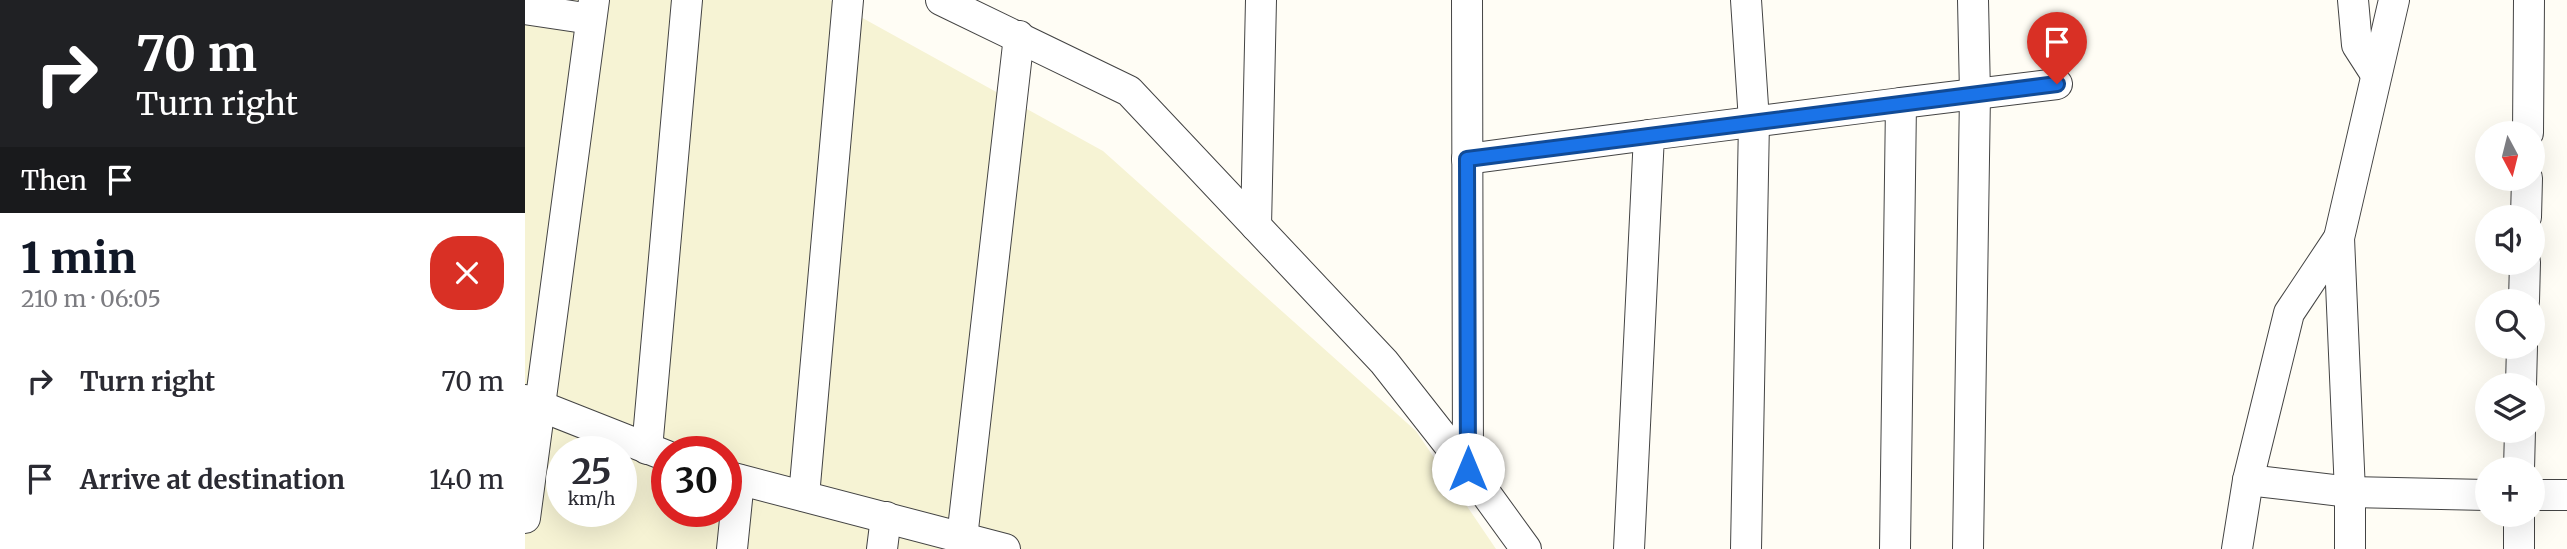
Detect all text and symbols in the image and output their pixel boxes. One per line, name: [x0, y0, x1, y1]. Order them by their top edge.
pin: [2027, 12.0, 2087, 84]
text: 70 m: [136, 23, 257, 84]
icon: arrive: [2038, 23, 2076, 61]
icon: right: [21, 28, 112, 119]
text: Turn right: [136, 84, 298, 124]
north arrow: [2475, 121, 2545, 191]
map controls: [2475, 121, 2545, 527]
icon: arrive: [101, 161, 139, 199]
text: Then: [21, 164, 87, 197]
button: sound: [2475, 205, 2545, 275]
text: 1 min: [21, 232, 136, 284]
button: close: [430, 236, 504, 310]
text: 210 m · 06:05: [21, 284, 161, 313]
button: search: [2475, 289, 2545, 359]
icon: right: [21, 362, 59, 400]
text: Turn right: [80, 365, 215, 398]
text: 70 m: [441, 365, 504, 398]
button: layers: [2475, 373, 2545, 443]
position arrow: [1431, 432, 1505, 506]
speed limit sign: 30: [651, 436, 742, 527]
text: 25: [571, 450, 612, 494]
button: +: [2475, 457, 2545, 527]
icon: arrive: [21, 460, 59, 498]
text: Arrive at destination: [80, 463, 345, 496]
text: 140 m: [429, 463, 504, 496]
text: km/h: [568, 487, 615, 510]

